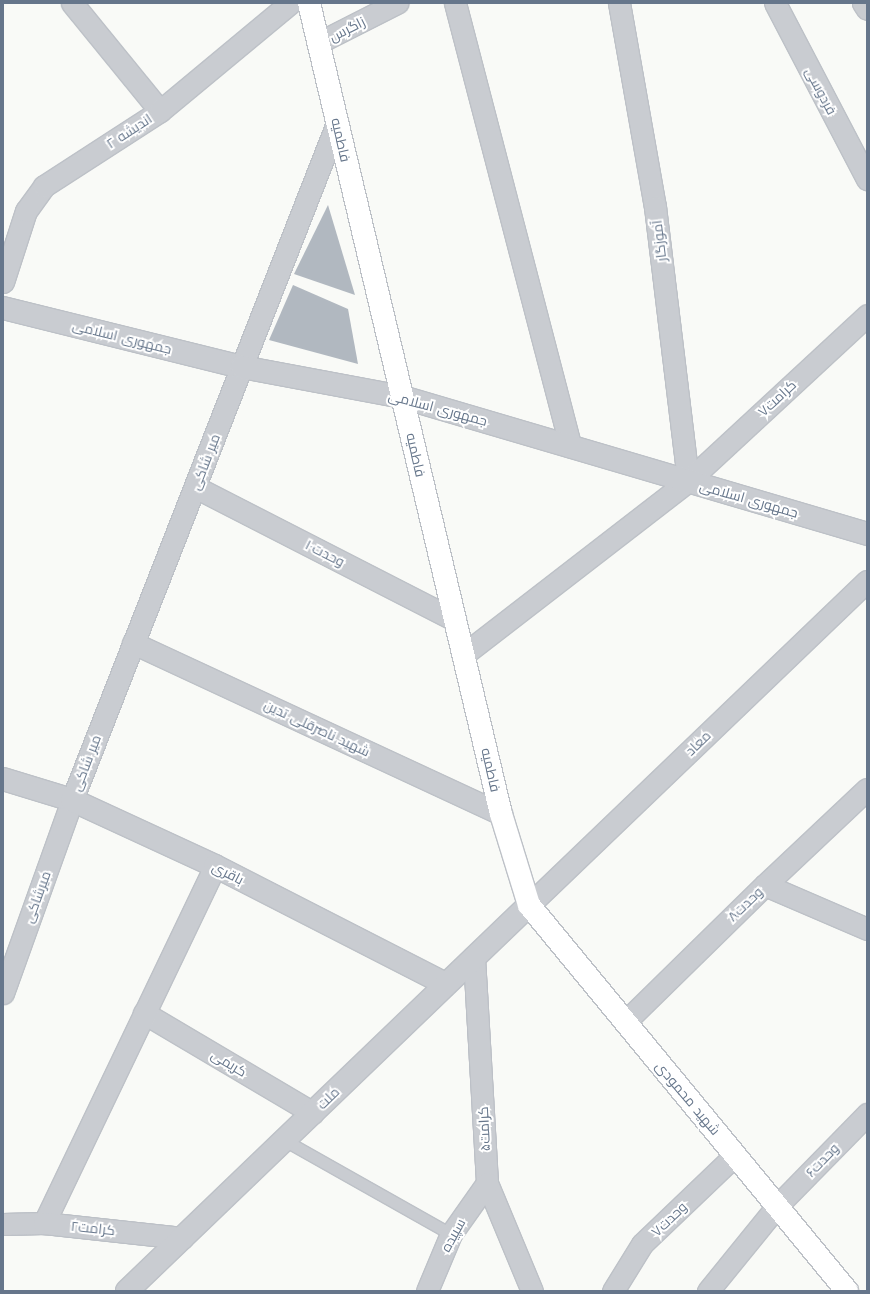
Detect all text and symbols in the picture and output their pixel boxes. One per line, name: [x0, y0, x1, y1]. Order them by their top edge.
street label: زاگرس: [326, 13, 368, 45]
street label: فردوسی: [802, 65, 840, 117]
street label: اندیشه ۲: [103, 110, 155, 152]
street label: فاطمیه: [328, 116, 354, 164]
street label: آموزگار: [648, 219, 670, 263]
street label: جمهوری اسلامی: [71, 317, 173, 357]
street label: کرامت۷: [754, 376, 800, 420]
street label: جمهوری اسلامی: [387, 387, 489, 429]
street label: میر شاکی: [187, 431, 223, 493]
street label: فاطمیه: [403, 431, 429, 479]
street label: جمهوری اسلامی: [698, 477, 800, 521]
street label: وحدت۱۰: [303, 536, 347, 570]
street label: شهید ناصرقلی تدین: [261, 696, 373, 760]
street label: معاد: [682, 727, 714, 759]
street label: میر شاکی: [68, 732, 104, 794]
street label: فاطمیه: [478, 746, 504, 794]
street label: باقری: [209, 858, 247, 888]
street label: میرشاکی: [20, 869, 54, 925]
street label: وحدت۸: [724, 883, 766, 925]
street label: کریمی: [208, 1046, 250, 1080]
street label: شهید محمودی: [652, 1058, 724, 1138]
street label: ملت: [313, 1083, 343, 1113]
street label: کرامت۵: [474, 1106, 494, 1152]
street label: وحدت۶: [802, 1140, 842, 1180]
street label: ۷وحدت: [648, 1198, 690, 1240]
street label: سپیده: [437, 1215, 469, 1255]
street label: کرامت۲: [70, 1217, 116, 1239]

